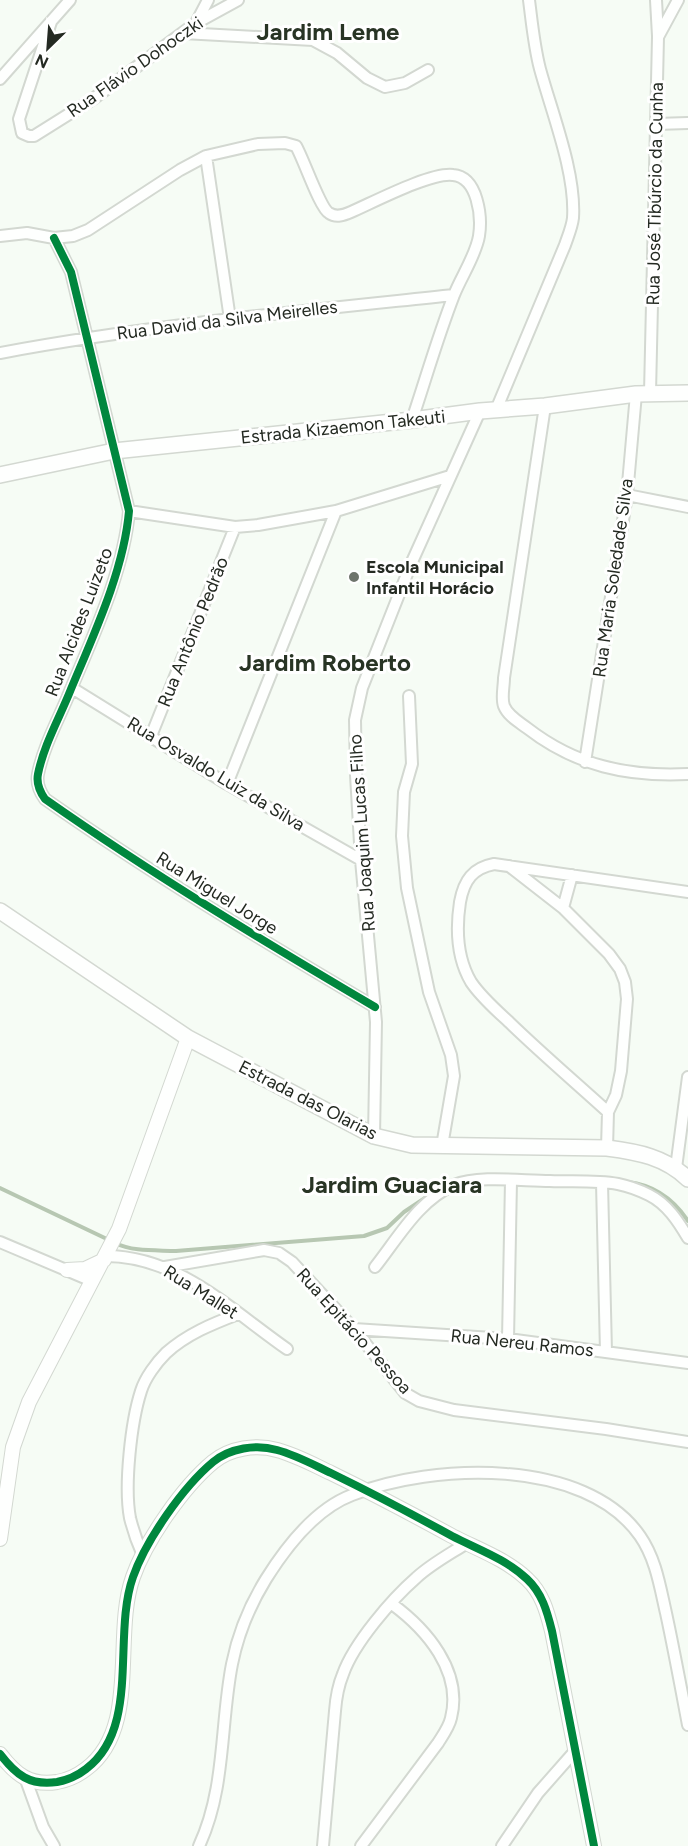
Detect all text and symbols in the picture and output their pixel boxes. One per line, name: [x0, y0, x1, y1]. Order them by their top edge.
street label: Rua Flávio Dohoczki: [63, 12, 207, 122]
district label: Jardim Leme: [257, 17, 399, 46]
north arrow: [18, 18, 78, 78]
text: N: [32, 50, 51, 72]
street label: Rua José Tibúrcio da Cunha: [642, 82, 668, 306]
street label: Rua David da Silva Meirelles: [115, 296, 339, 344]
street label: Estrada Kizaemon Takeuti: [239, 405, 447, 449]
street label: Rua Maria Soledade Silva: [588, 477, 638, 679]
street label: Rua Alcides Luizeto: [40, 544, 118, 700]
street label: Rua Antônio Pedrão: [153, 554, 233, 710]
place label: Escola Municipal Infantil Horácio: [366, 556, 504, 599]
marker: Escola Municipal Infantil Horácio: [347, 570, 361, 584]
district label: Jardim Roberto: [239, 648, 411, 677]
street label: Rua Osvaldo Luiz da Silva: [123, 712, 309, 836]
street label: Rua Joaquim Lucas Filho: [344, 734, 380, 932]
street label: Rua Miguel Jorge: [152, 847, 282, 939]
street label: Estrada das Olarias: [235, 1056, 381, 1144]
district label: Jardim Guaciara: [302, 1170, 482, 1199]
street label: Rua Mallet: [160, 1260, 243, 1324]
street label: Rua Epitácio Pessoa: [292, 1264, 416, 1398]
street label: Rua Nereu Ramos: [449, 1325, 595, 1361]

